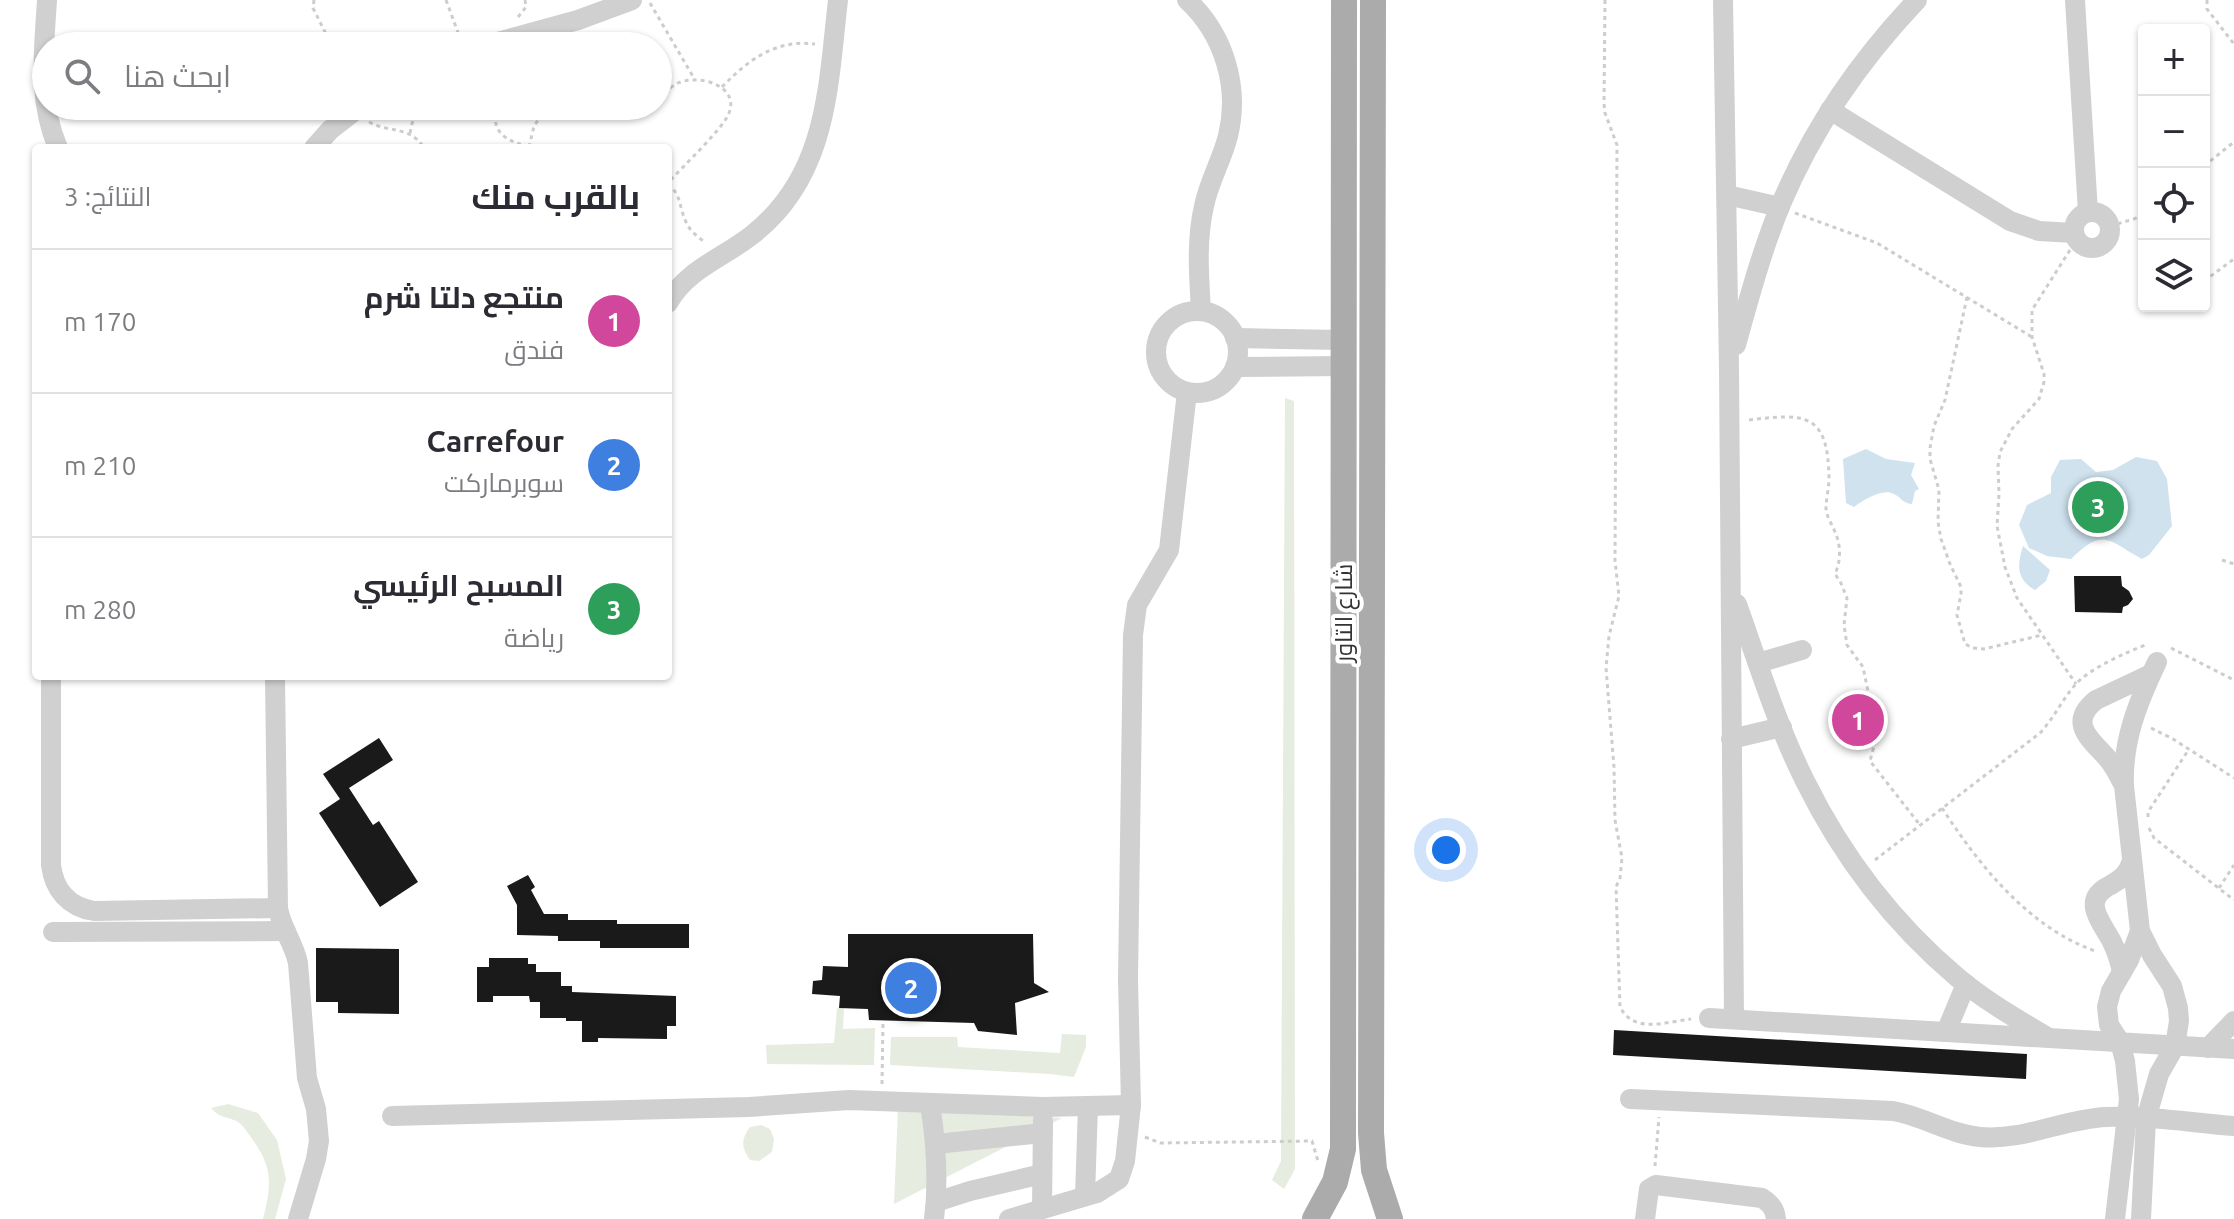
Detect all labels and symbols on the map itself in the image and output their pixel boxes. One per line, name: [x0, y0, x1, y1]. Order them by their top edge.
pin: 3: [2072, 477, 2124, 537]
street label: شارع التاور: [1330, 564, 1360, 664]
pin: 1: [1832, 690, 1884, 750]
your location: [1426, 830, 1466, 870]
pin: 2: [885, 958, 937, 1018]

